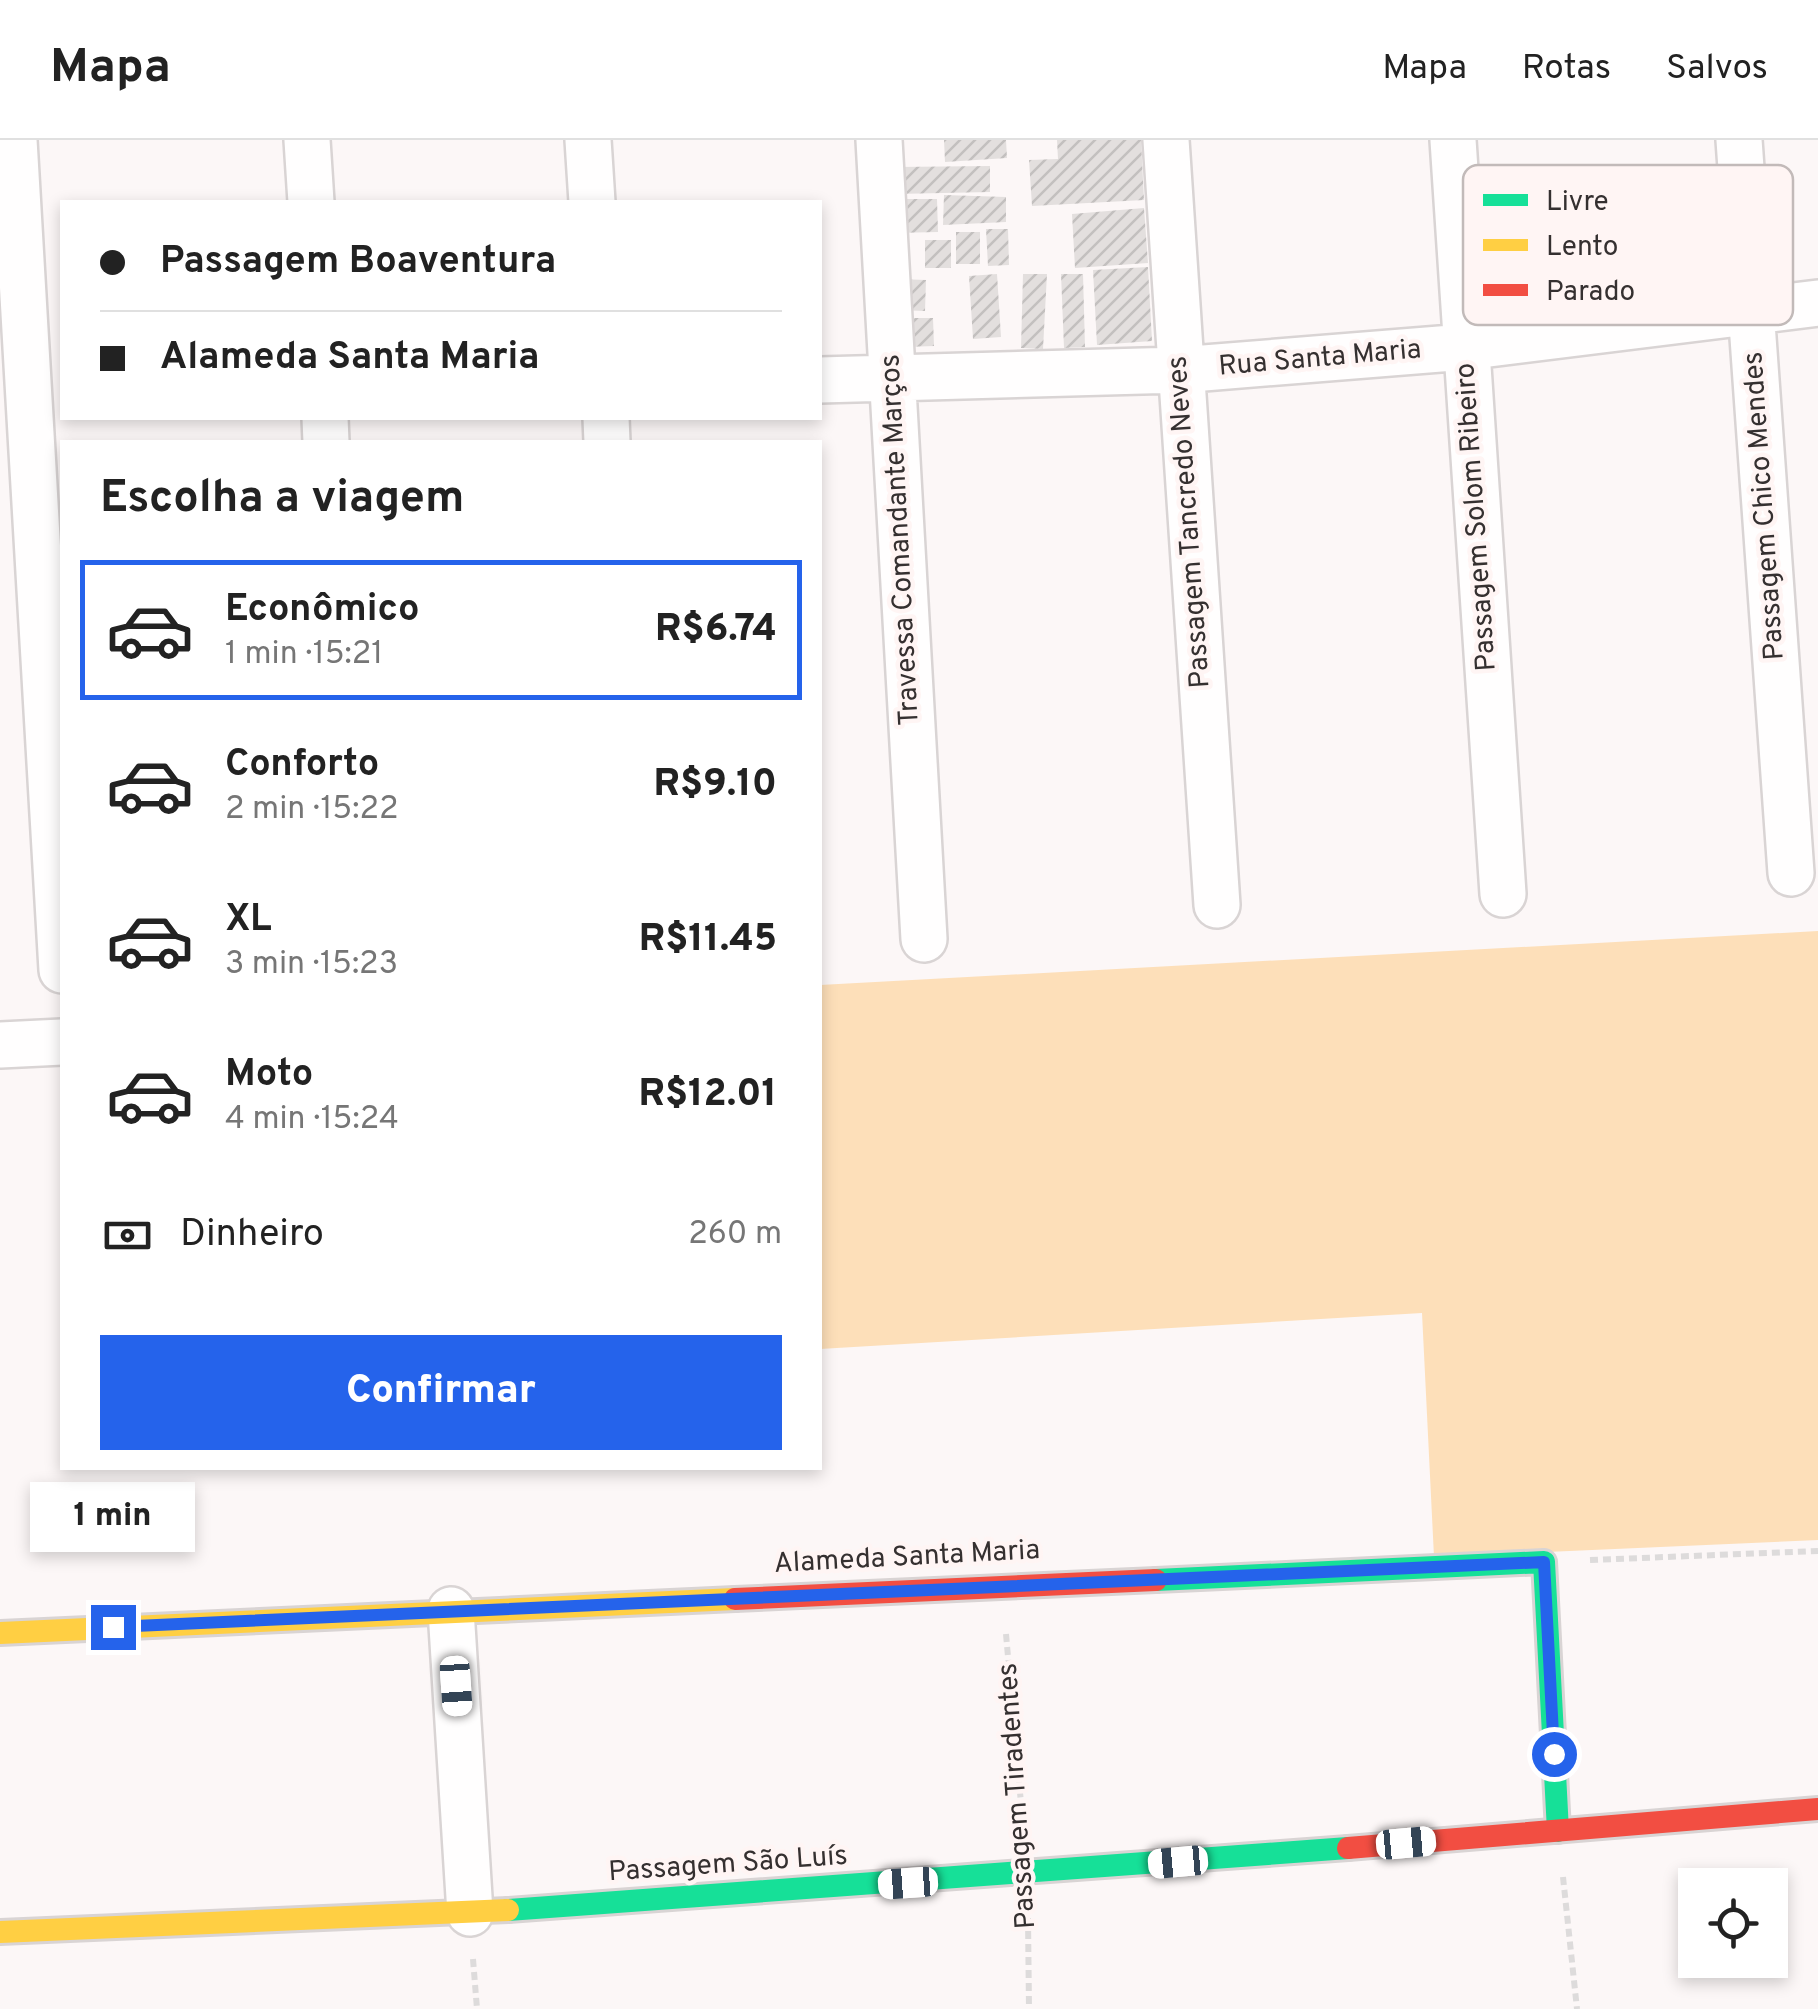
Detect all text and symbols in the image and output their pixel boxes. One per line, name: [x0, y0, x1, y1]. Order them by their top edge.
text: Mapa: [50, 39, 171, 99]
text: Mapa: [1382, 47, 1467, 91]
text: Rotas: [1522, 47, 1611, 91]
text: Salvos: [1666, 47, 1768, 91]
legend: [1463, 165, 1793, 325]
text: Livre: [1546, 185, 1609, 221]
text: Lento: [1546, 230, 1618, 266]
text: Passagem Boaventura: [160, 238, 556, 287]
text: Parado: [1546, 275, 1635, 311]
street label: Rua Santa Maria: [1217, 332, 1423, 386]
text: Alameda Santa Maria: [160, 334, 539, 383]
street label: Passagem Chico Mendes: [1736, 350, 1794, 662]
street label: Travessa Comandante Marços: [873, 353, 929, 727]
street label: Passagem Tancredo Neves: [1160, 355, 1220, 689]
street label: Passagem Solom Ribeiro: [1448, 362, 1506, 672]
text: Escolha a viagem: [100, 471, 465, 528]
icon: car: [105, 585, 195, 675]
text: Econômico: [225, 586, 420, 635]
text: R$6.74: [655, 606, 777, 655]
text: 1 min · 15:21: [225, 635, 383, 675]
icon: car: [105, 740, 195, 830]
text: Conforto: [225, 741, 379, 790]
text: R$9.10: [654, 761, 777, 810]
text: 2 min · 15:22: [225, 790, 399, 830]
icon: car: [105, 895, 195, 985]
text: XL: [225, 896, 272, 945]
text: R$11.45: [639, 916, 777, 965]
text: 3 min · 15:23: [225, 945, 398, 985]
icon: car: [105, 1050, 195, 1140]
text: Moto: [225, 1051, 313, 1100]
text: R$12.01: [638, 1071, 777, 1120]
text: 4 min · 15:24: [225, 1100, 399, 1140]
icon: cash: [100, 1208, 155, 1263]
text: Dinheiro: [180, 1211, 324, 1260]
text: 260 m: [688, 1215, 782, 1255]
button: Confirmar: [100, 1335, 782, 1450]
callout: 1 min: [31, 1482, 196, 1552]
text: 1 min: [73, 1497, 152, 1537]
street label: Alameda Santa Maria: [773, 1533, 1041, 1583]
route end: [91, 1605, 136, 1650]
car: [439, 1655, 473, 1717]
street label: Passagem Tiradentes: [991, 1662, 1045, 1930]
route start: [1532, 1732, 1577, 1777]
car: [1375, 1825, 1437, 1861]
street label: Passagem São Luís: [607, 1839, 849, 1891]
car: [1147, 1844, 1209, 1880]
car: [877, 1866, 939, 1900]
map controls: [1678, 1868, 1788, 1978]
button: locate: [1678, 1868, 1788, 1978]

